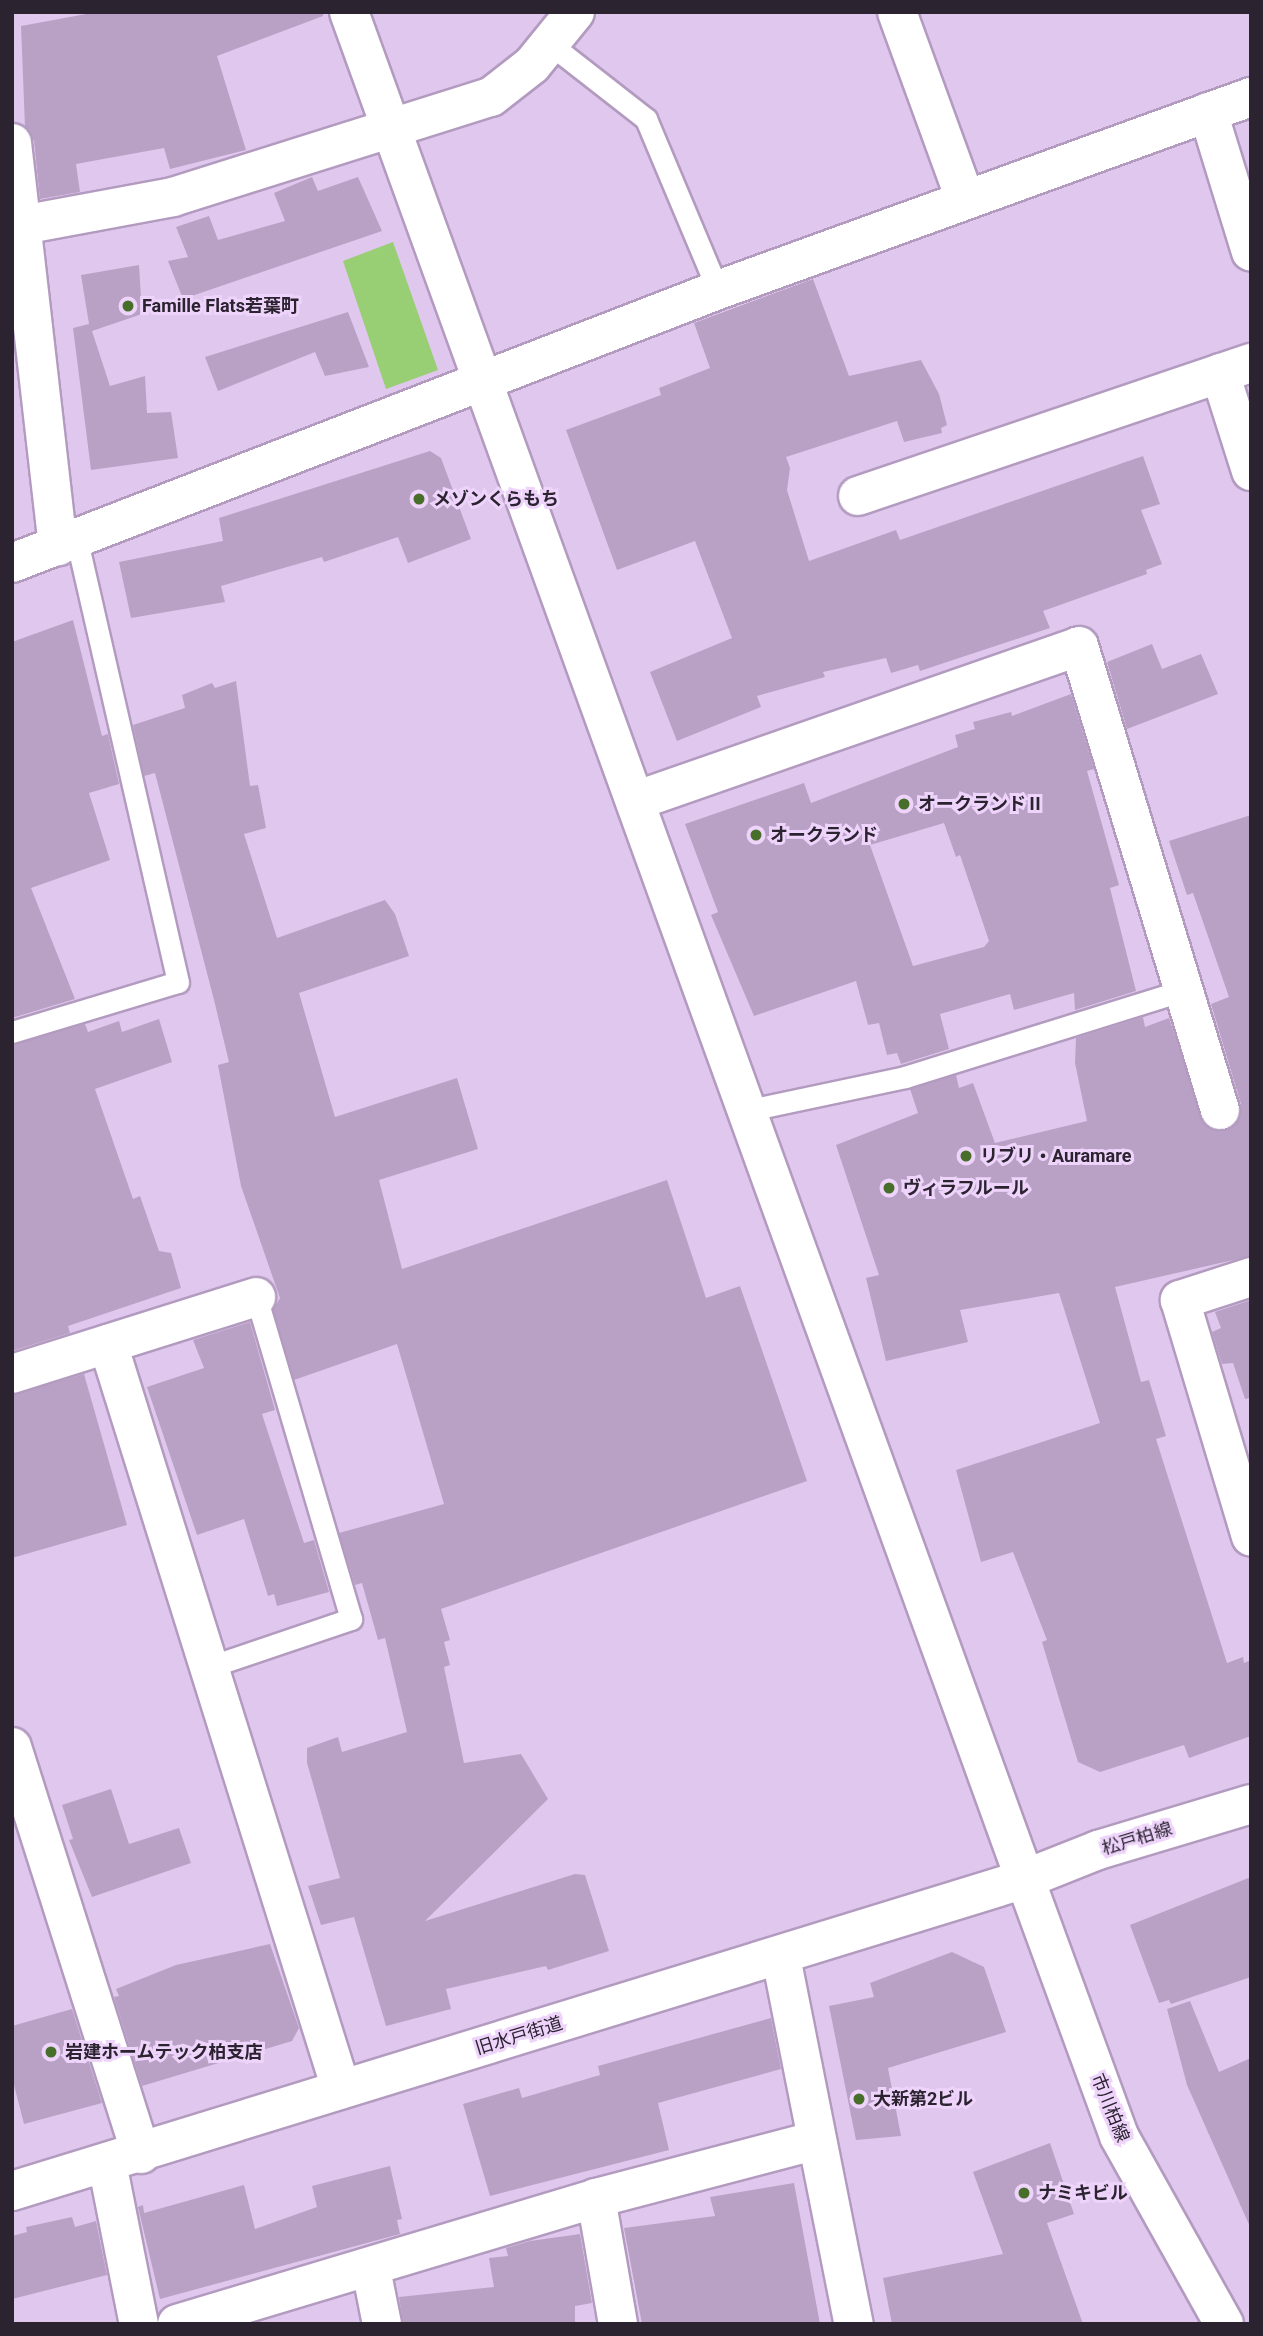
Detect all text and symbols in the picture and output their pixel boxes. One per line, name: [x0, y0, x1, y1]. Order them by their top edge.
place label: Famille Flats若葉町: [142, 295, 299, 317]
marker: Famille Flats若葉町: [120, 298, 136, 314]
place label: メゾンくらもち: [433, 488, 559, 510]
marker: メゾンくらもち: [411, 491, 427, 507]
place label: オークランドⅡ: [918, 793, 1044, 815]
marker: オークランドⅡ: [896, 796, 912, 812]
place label: オークランド: [770, 824, 878, 846]
marker: オークランド: [748, 827, 764, 843]
place label: リブリ・Auramare: [980, 1145, 1131, 1167]
marker: リブリ・Auramare: [958, 1148, 974, 1164]
place label: ヴィラフルール: [903, 1177, 1029, 1199]
marker: ヴィラフルール: [881, 1180, 897, 1196]
street label: 松戸柏線: [1099, 1818, 1175, 1860]
street label: 旧水戸街道: [473, 2013, 565, 2059]
place label: 岩建ホームテック柏支店: [65, 2041, 263, 2063]
marker: 岩建ホームテック柏支店: [43, 2044, 59, 2060]
street label: 市川柏線: [1087, 2071, 1133, 2145]
place label: 大新第2ビル: [873, 2088, 973, 2110]
marker: 大新第2ビル: [851, 2091, 867, 2107]
place label: ナミキビル: [1038, 2182, 1128, 2204]
marker: ナミキビル: [1016, 2185, 1032, 2201]

